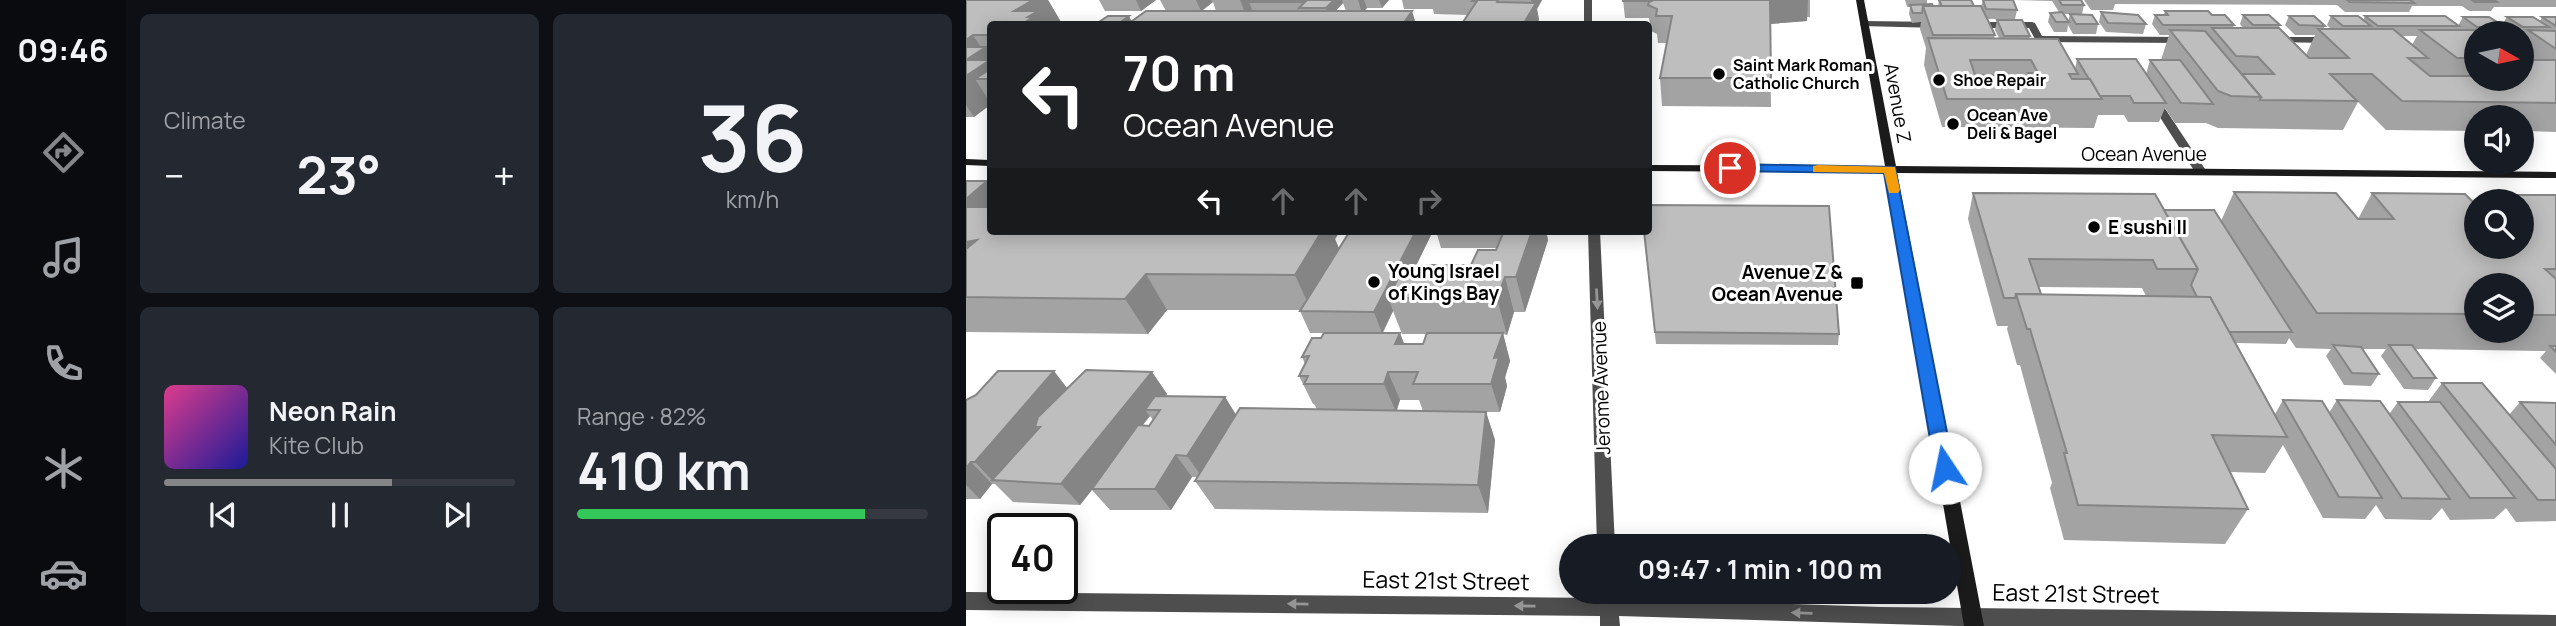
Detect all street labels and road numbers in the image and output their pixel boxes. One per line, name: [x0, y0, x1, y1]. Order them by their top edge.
street label: Avenue Z: [1878, 61, 1918, 145]
street label: Ocean Avenue: [2081, 141, 2207, 167]
street label: Jerome Avenue: [1586, 321, 1616, 455]
street label: East 21st Street: [1362, 563, 1530, 597]
street label: East 21st Street: [1992, 576, 2160, 610]

